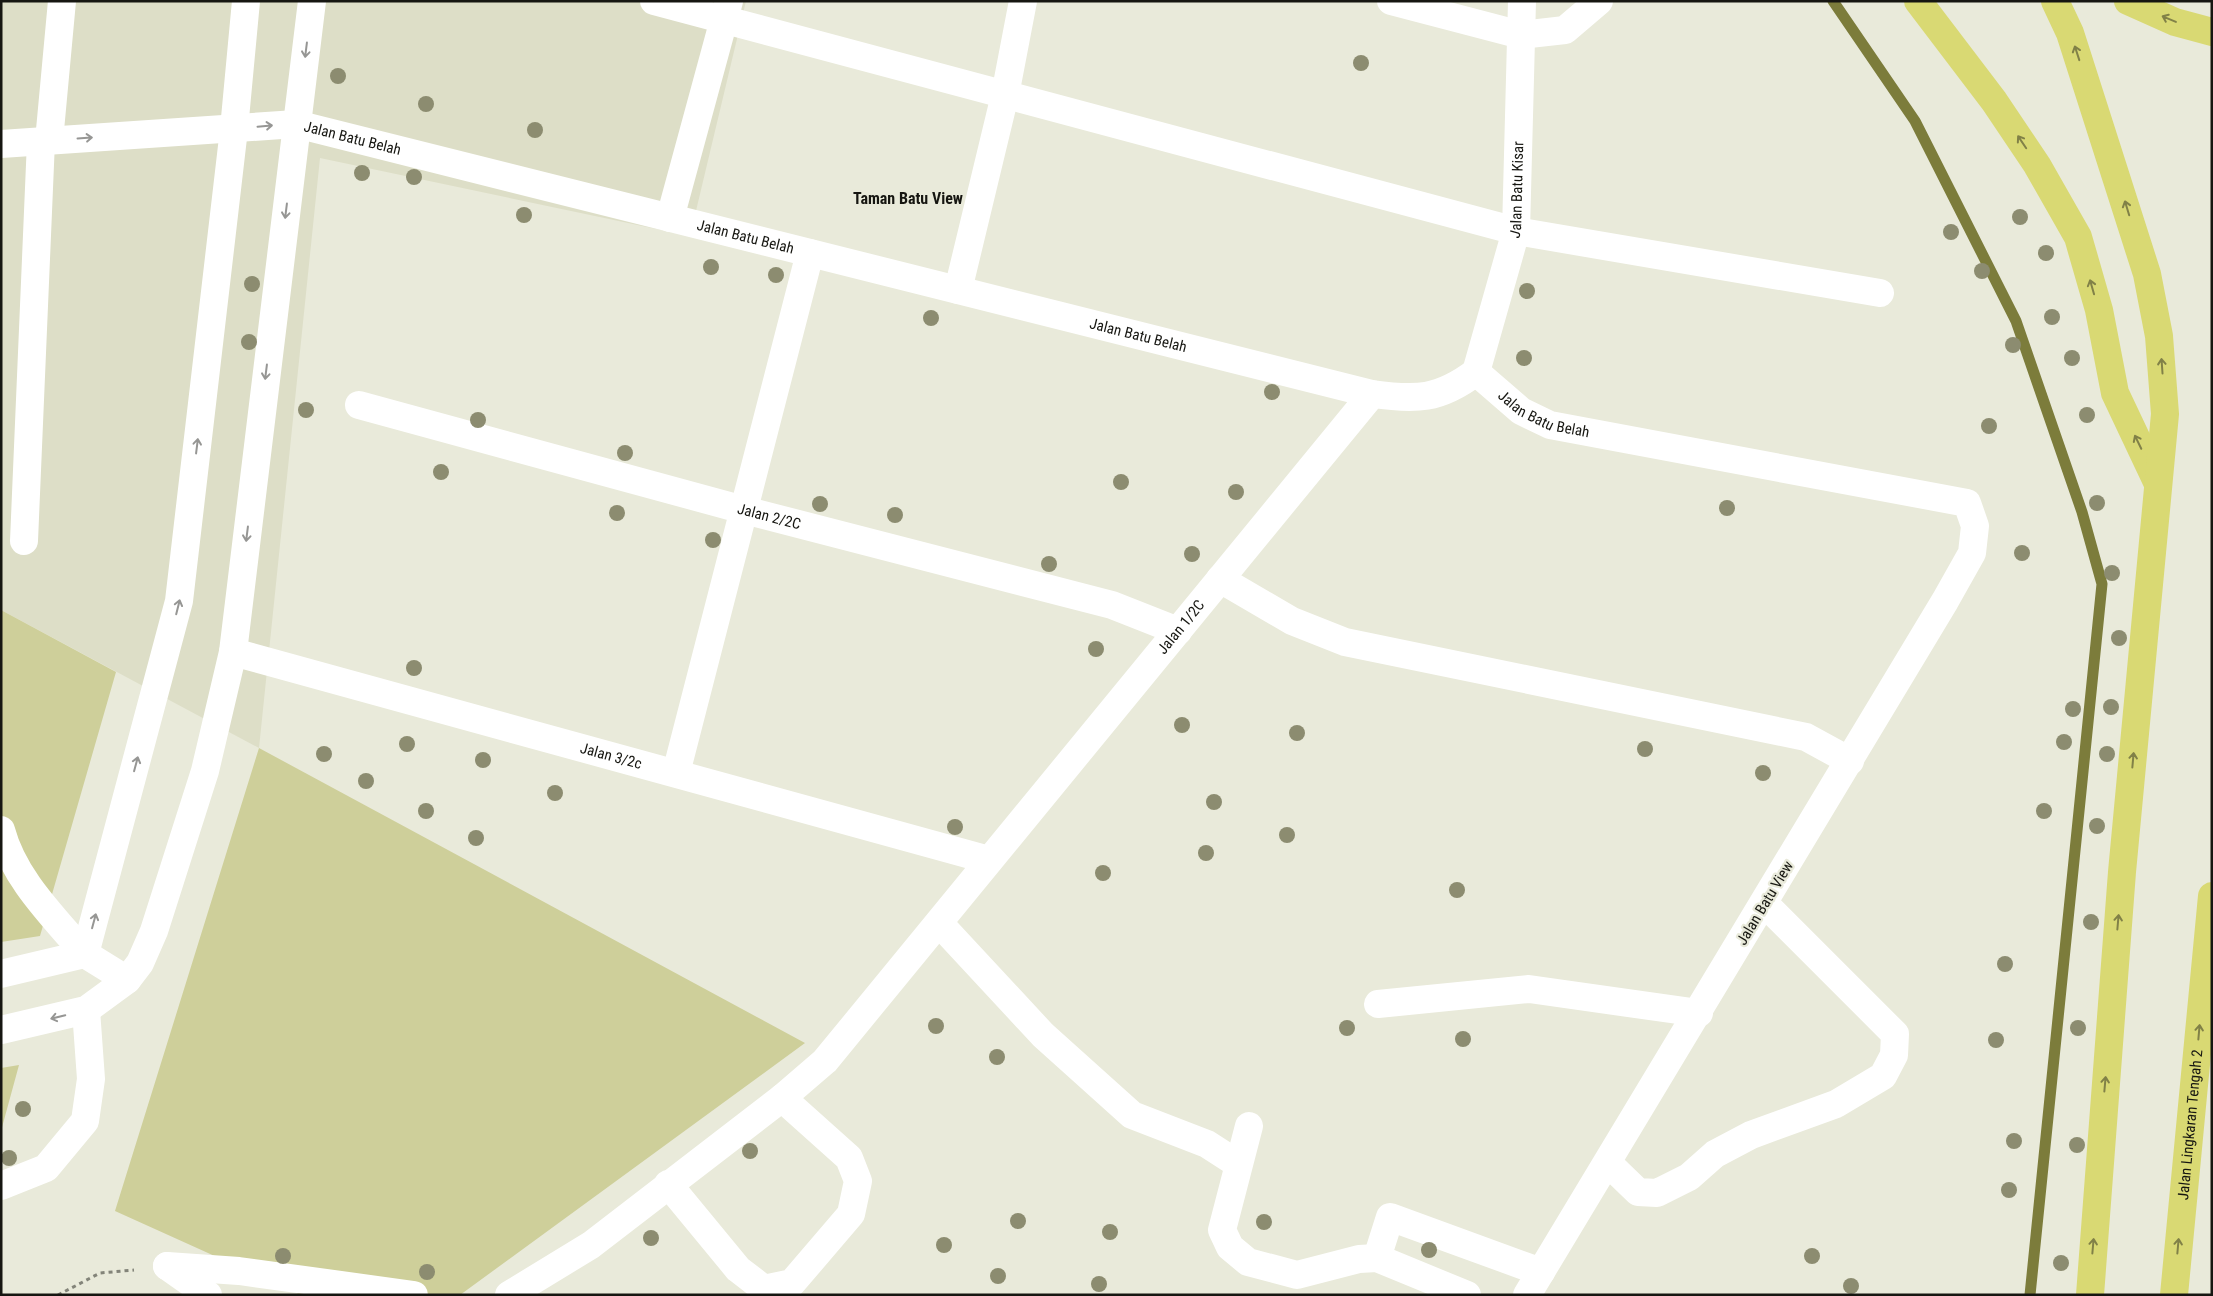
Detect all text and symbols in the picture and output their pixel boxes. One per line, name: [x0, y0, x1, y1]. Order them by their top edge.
one-way arrow: [2162, 14, 2177, 23]
one-way arrow: [301, 41, 311, 57]
one-way arrow: [2072, 46, 2081, 61]
street label: Jalan Batu Belah: [302, 117, 403, 159]
one-way arrow: [257, 122, 273, 131]
one-way arrow: [77, 134, 93, 143]
one-way arrow: [2016, 135, 2027, 149]
street label: Jalan Batu Kisar: [1505, 141, 1527, 240]
district label: Taman Batu View: [853, 189, 963, 208]
one-way arrow: [2121, 200, 2131, 216]
one-way arrow: [281, 203, 291, 219]
street label: Jalan Batu Belah: [695, 216, 796, 258]
one-way arrow: [2087, 279, 2096, 295]
street label: Jalan Batu Belah: [1088, 314, 1189, 356]
one-way arrow: [2157, 358, 2166, 374]
one-way arrow: [261, 364, 271, 380]
street label: Jalan Batu Belah: [1494, 386, 1591, 441]
one-way arrow: [2133, 434, 2143, 449]
one-way arrow: [192, 438, 202, 454]
street label: Jalan 2/2C: [735, 500, 803, 533]
one-way arrow: [242, 525, 252, 541]
street label: Jalan 1/2C: [1153, 596, 1208, 658]
one-way arrow: [174, 599, 183, 615]
street label: Jalan 3/2c: [578, 739, 644, 773]
one-way arrow: [2128, 753, 2138, 769]
one-way arrow: [132, 756, 141, 772]
street label: Jalan Batu View: [1733, 857, 1797, 948]
one-way arrow: [89, 913, 99, 929]
one-way arrow: [2114, 914, 2123, 930]
one-way arrow: [50, 1012, 66, 1022]
one-way arrow: [2194, 1024, 2204, 1040]
street label: Jalan Lingkaran Tengah 2: [2174, 1049, 2206, 1201]
one-way arrow: [2101, 1076, 2110, 1092]
one-way arrow: [2088, 1238, 2097, 1254]
one-way arrow: [2174, 1239, 2183, 1255]

